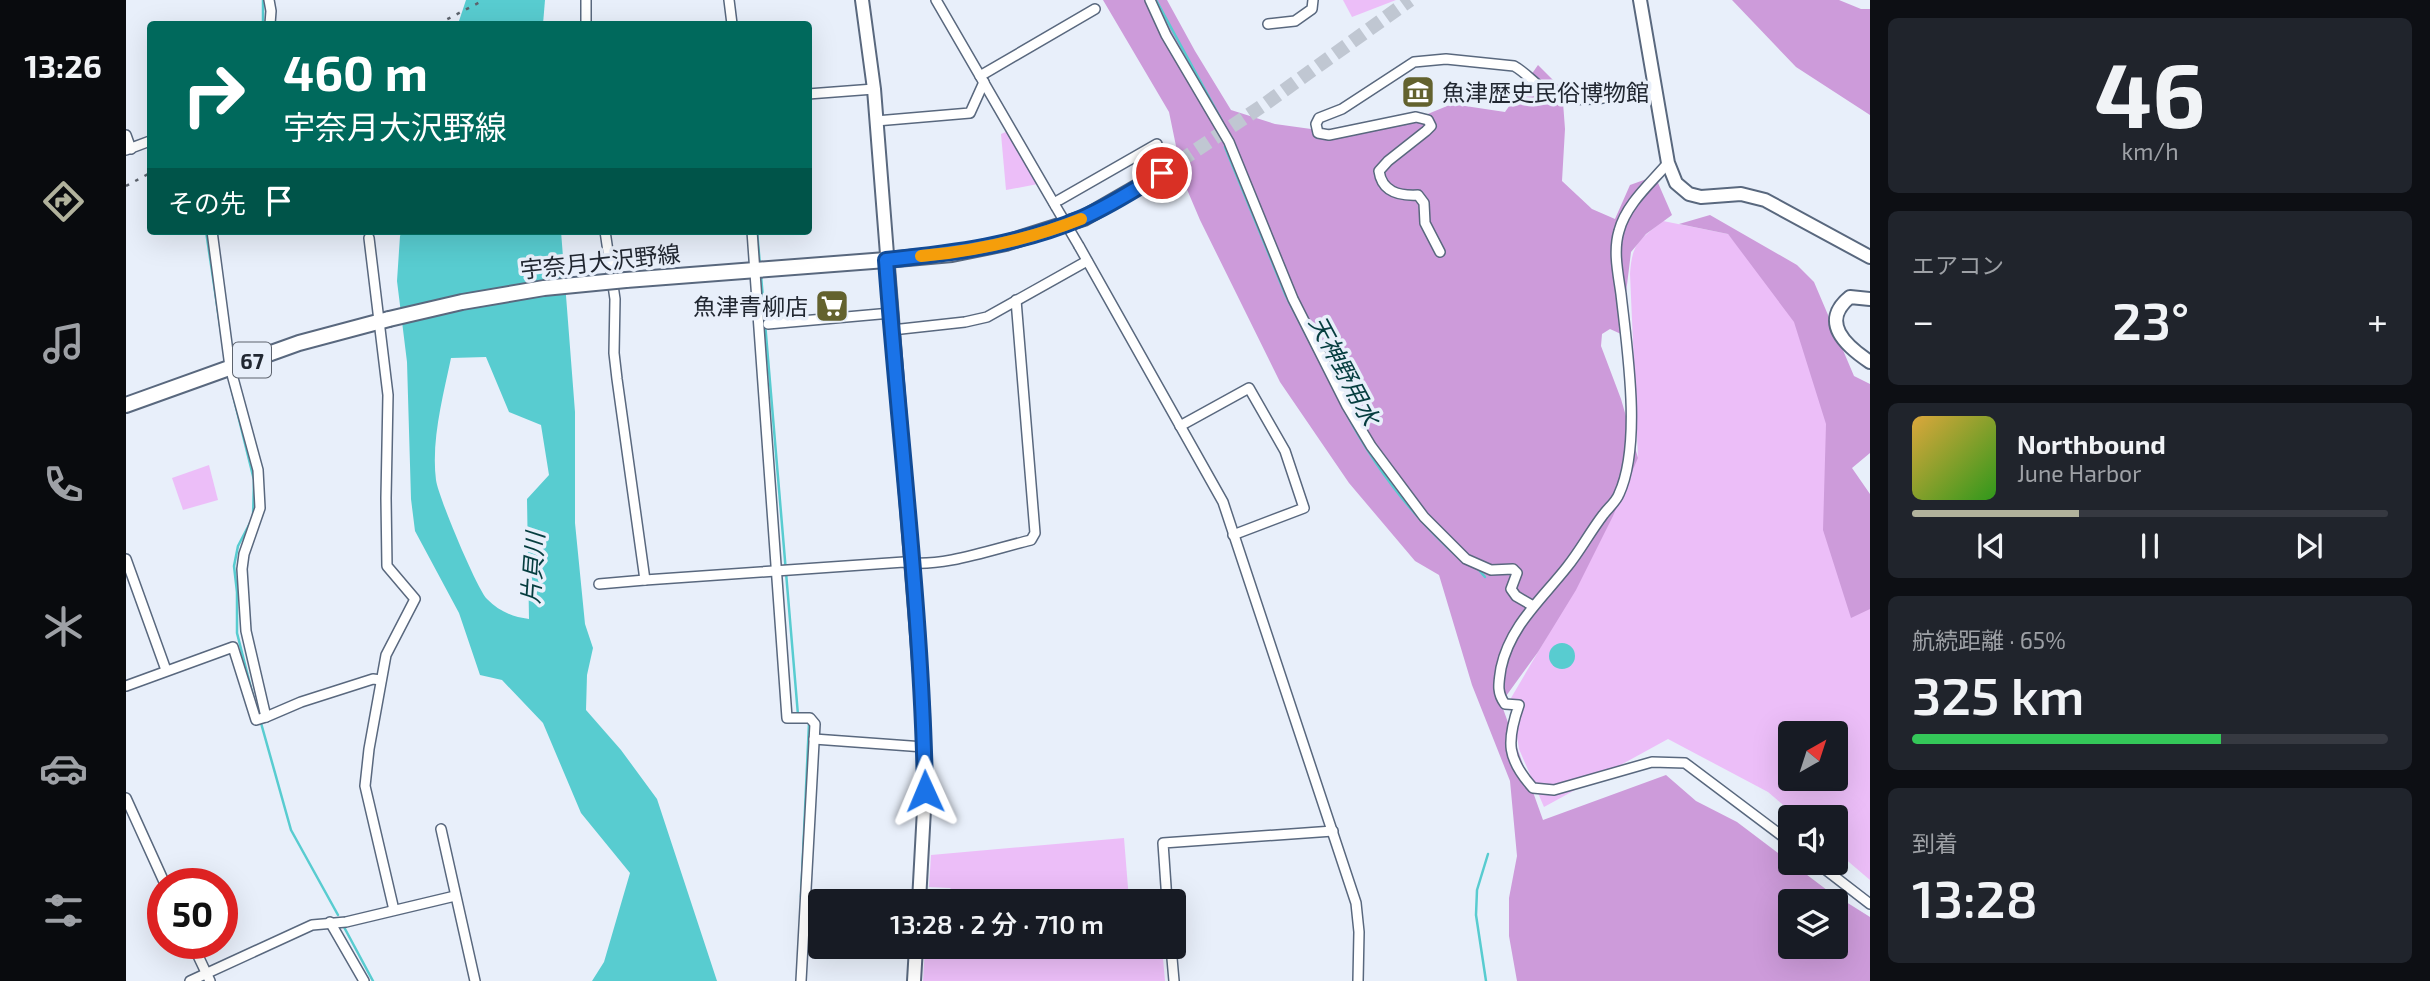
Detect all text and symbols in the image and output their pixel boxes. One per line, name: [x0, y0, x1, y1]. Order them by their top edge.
text: 46: [2094, 37, 2206, 146]
text: 460 m: [283, 42, 428, 101]
text: 13:26: [24, 46, 102, 84]
icon: right: [168, 49, 259, 140]
museum icon: 魚津歴史民俗博物館: [1399, 73, 1437, 111]
place label: 魚津歴史民俗博物館: [1442, 78, 1649, 106]
text: 宇奈月大沢野線: [283, 107, 507, 145]
text: km/h: [2121, 137, 2179, 165]
pin: [1132, 143, 1192, 203]
icon: arrive: [1143, 154, 1181, 192]
icon: directions: [39, 177, 88, 226]
icon: arrive: [260, 182, 298, 220]
text: その先: [168, 187, 246, 218]
street label: 宇奈月大沢野線: [518, 239, 682, 283]
text: エアコン: [1912, 251, 2004, 279]
supermarket icon: 魚津青柳店: [813, 287, 851, 325]
text: 23°: [2112, 288, 2189, 350]
place label: 魚津青柳店: [693, 292, 808, 320]
text: −: [1912, 297, 1934, 343]
text: +: [2367, 297, 2388, 343]
water label: 天神野用水: [1304, 310, 1387, 432]
icon: music: [39, 319, 88, 368]
road number: 67: [233, 342, 271, 378]
text: Northbound: [2017, 428, 2166, 459]
text: June Harbor: [2017, 459, 2141, 487]
icon: phone: [39, 460, 88, 509]
icon: previous: [1972, 527, 2010, 565]
icon: pause: [2131, 527, 2169, 565]
icon: next: [2290, 527, 2328, 565]
water label: 片貝川: [515, 528, 549, 605]
icon: climate: [39, 602, 88, 651]
text: 航続距離 · 65%: [1912, 626, 2066, 654]
text: 325 km: [1912, 663, 2084, 725]
north arrow: [1778, 721, 1848, 791]
map controls: [1778, 721, 1848, 959]
icon: car: [39, 744, 88, 793]
position arrow: [888, 754, 962, 828]
button: sound: [1778, 805, 1848, 875]
text: 到着: [1912, 829, 1958, 857]
text: 13:28: [1912, 866, 2038, 928]
speed limit sign: 50: [147, 868, 238, 959]
icon: filters: [39, 886, 88, 935]
button: layers: [1778, 889, 1848, 959]
text: 13:28 · 2 分 · 710 m: [890, 908, 1104, 939]

